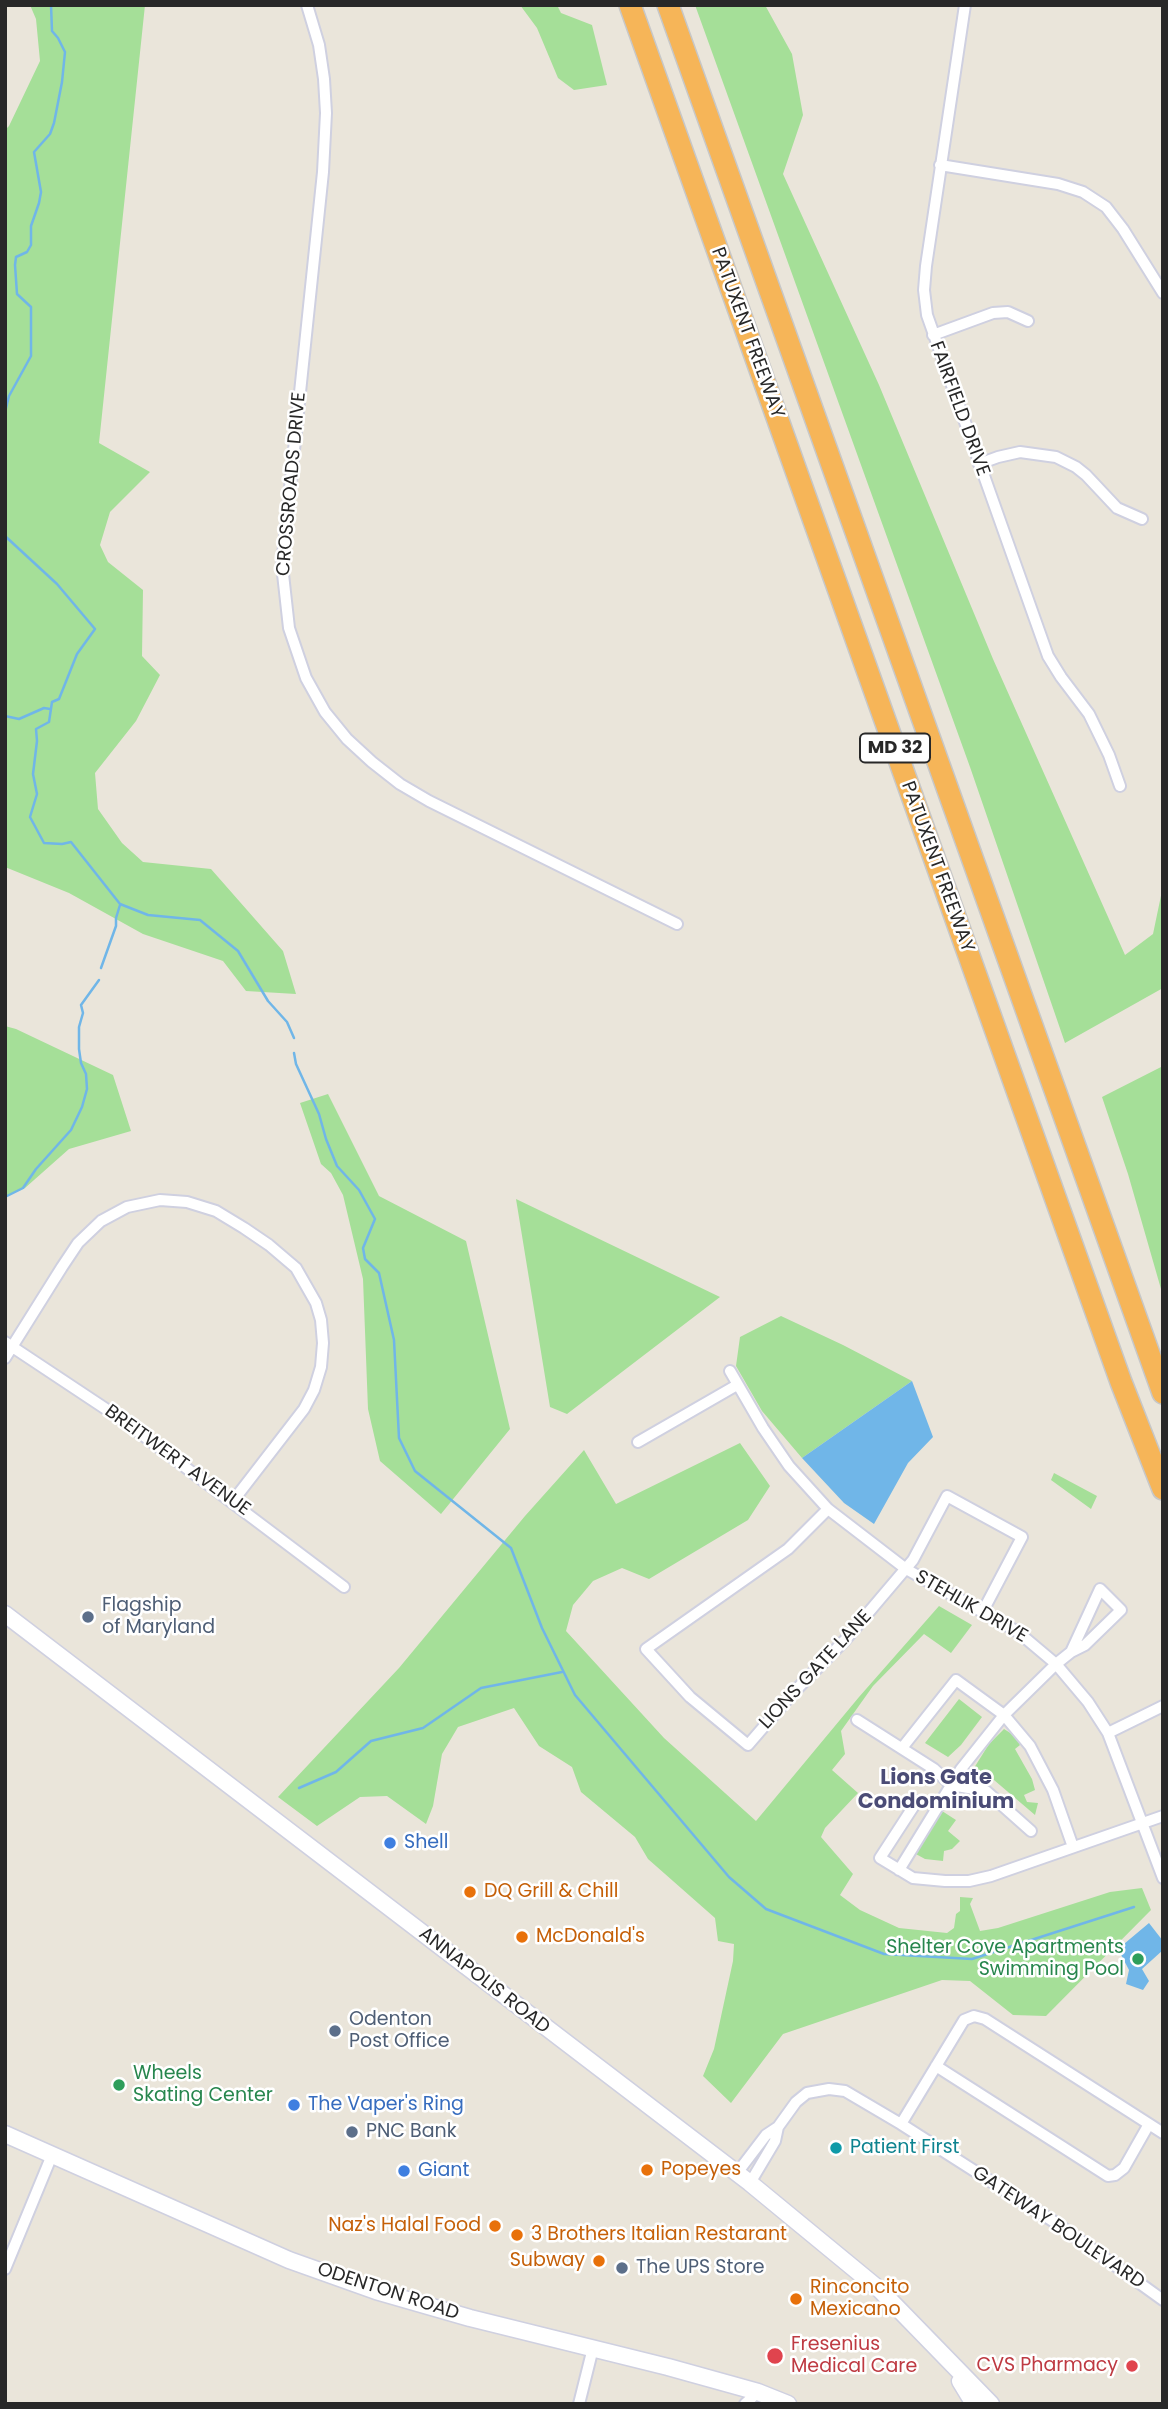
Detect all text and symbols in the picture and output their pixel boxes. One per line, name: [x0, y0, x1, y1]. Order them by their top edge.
street label: PATUXENT FREEWAY: [705, 244, 789, 422]
street label: FAIRFIELD DRIVE: [924, 339, 994, 479]
street label: CROSSROADS DRIVE: [273, 391, 311, 577]
road number: MD 32: [860, 734, 930, 762]
street label: PATUXENT FREEWAY: [895, 778, 979, 956]
street label: BREITWERT AVENUE: [100, 1401, 254, 1521]
street label: STEHLIK DRIVE: [911, 1566, 1031, 1648]
place label: Flagship of Maryland: [102, 1595, 215, 1639]
street label: LIONS GATE LANE: [755, 1606, 877, 1734]
marker: Flagship of Maryland: [80, 1609, 96, 1625]
district label: Lions Gate Condominium: [858, 1766, 1014, 1816]
place label: Shell: [404, 1832, 448, 1854]
marker: Shell: [382, 1835, 398, 1851]
place label: DQ Grill & Chill: [484, 1881, 618, 1903]
marker: DQ Grill & Chill: [462, 1884, 478, 1900]
street label: ANNAPOLIS ROAD: [414, 1923, 554, 2039]
place label: McDonald's: [536, 1926, 645, 1948]
marker: McDonald's: [514, 1929, 530, 1945]
place label: Shelter Cove Apartments Swimming Pool: [886, 1937, 1124, 1981]
marker: Shelter Cove Apartments Swimming Pool: [1130, 1951, 1146, 1967]
place label: Odenton Post Office: [349, 2009, 449, 2053]
marker: Odenton Post Office: [327, 2023, 343, 2039]
place label: Wheels Skating Center: [133, 2063, 273, 2107]
marker: Wheels Skating Center: [111, 2077, 127, 2093]
place label: The Vaper's Ring: [308, 2094, 464, 2116]
marker: The Vaper's Ring: [286, 2097, 302, 2113]
place label: PNC Bank: [366, 2121, 457, 2143]
marker: PNC Bank: [344, 2124, 360, 2140]
place label: Patient First: [850, 2137, 960, 2159]
marker: Patient First: [828, 2140, 844, 2156]
place label: Popeyes: [661, 2159, 741, 2181]
place label: Giant: [418, 2160, 469, 2182]
marker: Popeyes: [639, 2162, 655, 2178]
street label: GATEWAY BOULEVARD: [967, 2162, 1149, 2294]
marker: Giant: [396, 2163, 412, 2179]
place label: Naz's Halal Food: [328, 2215, 481, 2237]
marker: Naz's Halal Food: [487, 2218, 503, 2234]
place label: 3 Brothers Italian Restarant: [531, 2224, 787, 2246]
marker: 3 Brothers Italian Restarant: [509, 2227, 525, 2243]
place label: Subway: [510, 2250, 585, 2272]
marker: Subway: [591, 2253, 607, 2269]
place label: The UPS Store: [636, 2257, 764, 2279]
street label: ODENTON ROAD: [314, 2258, 462, 2326]
marker: The UPS Store: [614, 2260, 630, 2276]
place label: Rinconcito Mexicano: [810, 2277, 910, 2321]
marker: Rinconcito Mexicano: [788, 2291, 804, 2307]
place label: Fresenius Medical Care: [791, 2334, 917, 2378]
marker: Fresenius Medical Care: [765, 2346, 785, 2366]
place label: CVS Pharmacy: [977, 2355, 1118, 2377]
marker: CVS Pharmacy: [1124, 2358, 1140, 2374]

